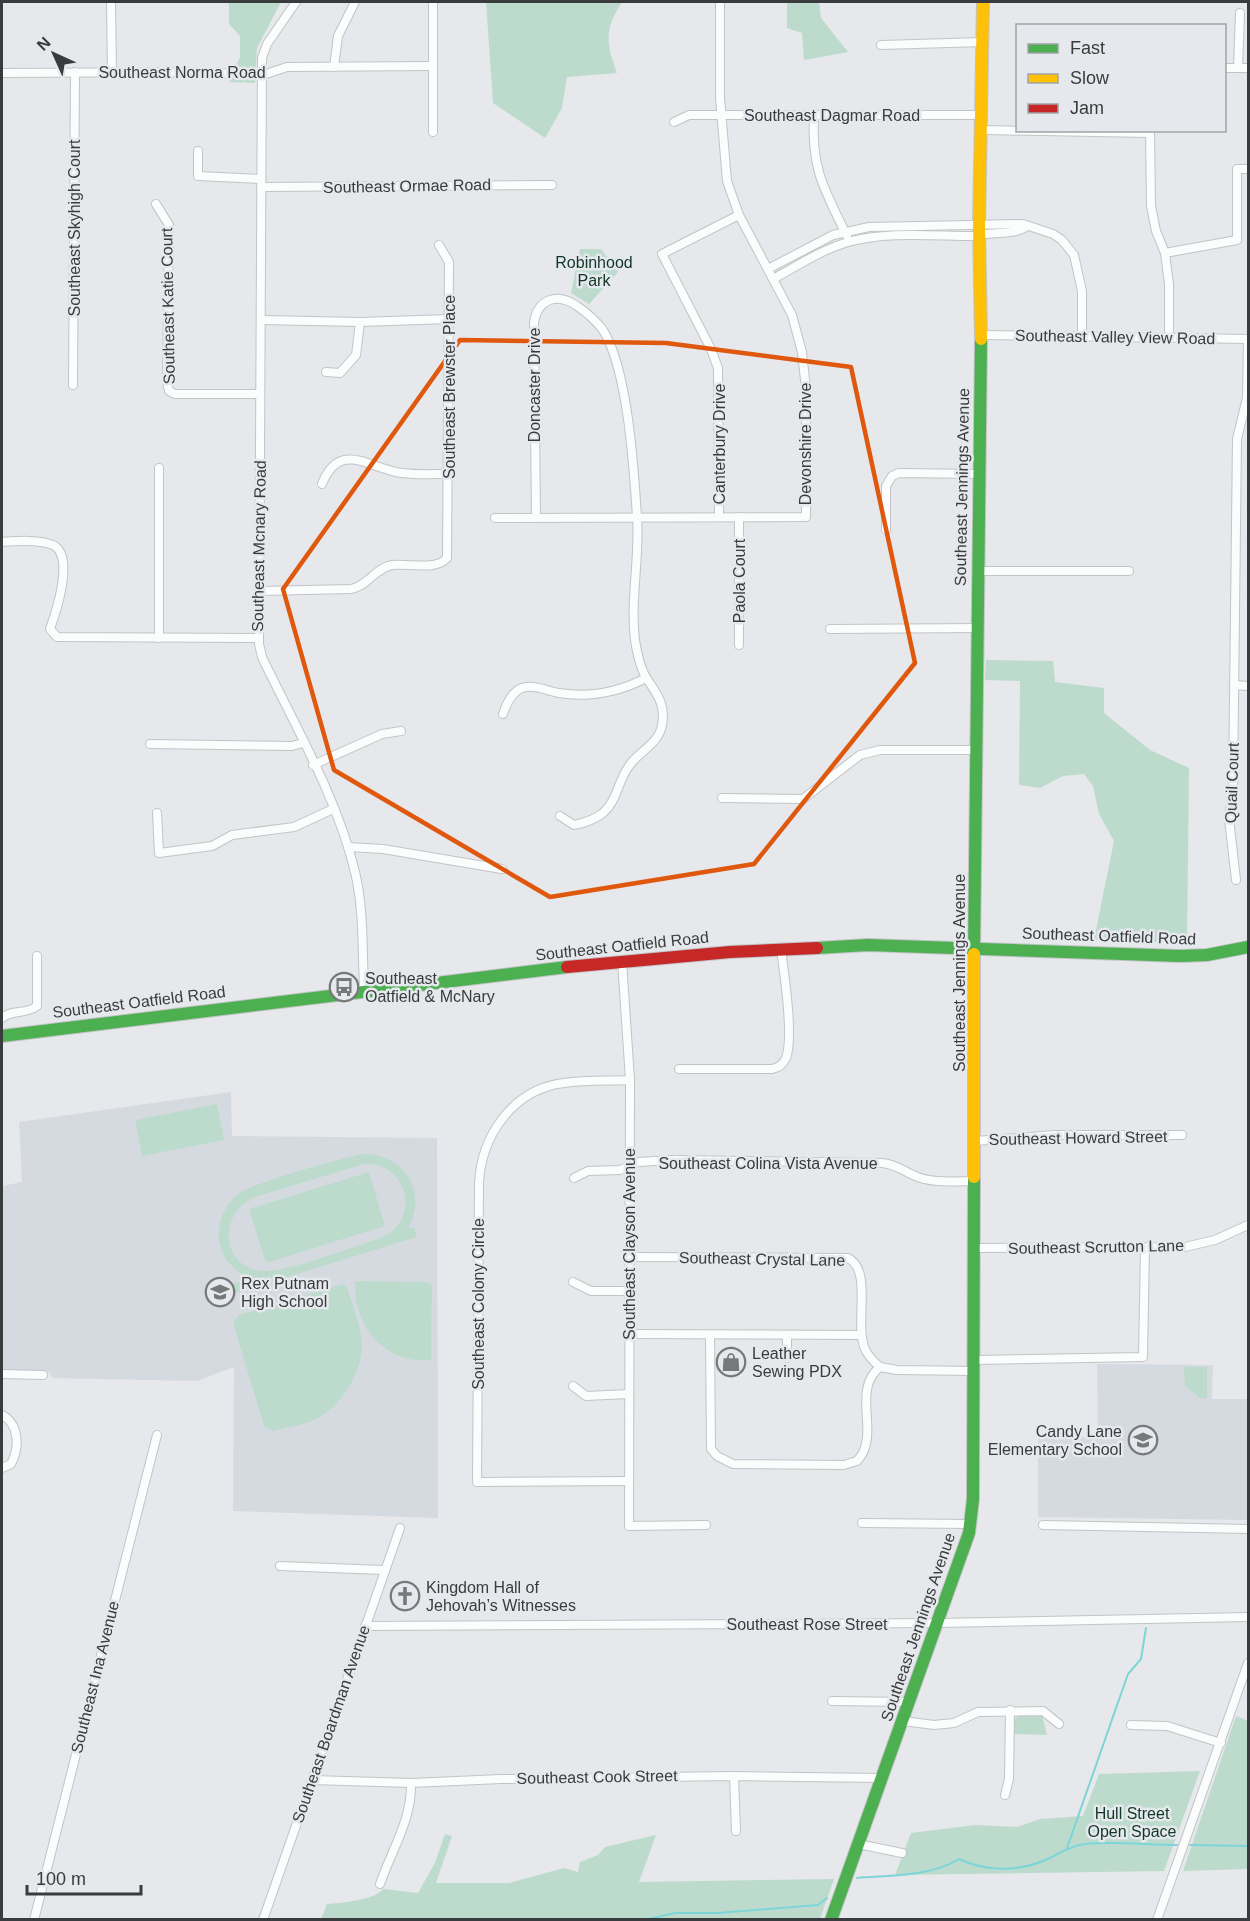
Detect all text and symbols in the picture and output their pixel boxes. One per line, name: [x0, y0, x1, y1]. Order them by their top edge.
north arrow: [24, 24, 84, 84]
legend: [1016, 24, 1226, 132]
text: N: [34, 34, 54, 54]
text: Fast: [1070, 38, 1105, 58]
street label: Southeast Norma Road: [98, 64, 266, 81]
text: Slow: [1070, 68, 1110, 88]
text: Jam: [1070, 98, 1104, 118]
street label: Southeast Dagmar Road: [744, 107, 920, 124]
street label: Southeast Skyhigh Court: [66, 139, 83, 317]
street label: Southeast Ormae Road: [323, 176, 491, 196]
street label: Southeast Katie Court: [158, 227, 178, 384]
park label: Robinhood Park: [555, 254, 633, 289]
street label: Southeast Brewster Place: [441, 295, 458, 479]
street label: Southeast Valley View Road: [1015, 327, 1215, 347]
street label: Doncaster Drive: [526, 328, 543, 442]
street label: Canterbury Drive: [711, 383, 728, 504]
street label: Devonshire Drive: [797, 383, 814, 505]
street label: Southeast Jennings Avenue: [952, 388, 972, 586]
street label: Southeast Mcnary Road: [249, 460, 269, 632]
street label: Paola Court: [731, 538, 748, 623]
street label: Quail Court: [1222, 742, 1242, 824]
street label: Southeast Jennings Avenue: [951, 874, 968, 1072]
street label: Southeast Oatfield Road: [1022, 924, 1196, 948]
street label: Southeast Oatfield Road: [534, 928, 710, 964]
place label: Southeast Oatfield & McNary: [365, 970, 495, 1005]
bus stop icon: Southeast Oatfield & McNary: [328, 971, 360, 1003]
street label: Southeast Oatfield Road: [51, 983, 227, 1021]
street label: Southeast Howard Street: [988, 1128, 1168, 1148]
street label: Southeast Clayson Avenue: [621, 1148, 638, 1340]
street label: Southeast Colina Vista Avenue: [658, 1155, 878, 1172]
street label: Southeast Colony Circle: [470, 1218, 487, 1390]
street label: Southeast Scrutton Lane: [1008, 1237, 1184, 1257]
street label: Southeast Crystal Lane: [679, 1249, 845, 1269]
place label: Rex Putnam High School: [241, 1275, 329, 1310]
school or university icon: Rex Putnam High School: [204, 1276, 236, 1308]
place label: Leather Sewing PDX: [752, 1345, 842, 1380]
shop icon: Leather Sewing PDX: [715, 1346, 747, 1378]
place label: Candy Lane Elementary School: [988, 1423, 1122, 1458]
school or university icon: Candy Lane Elementary School: [1127, 1424, 1159, 1456]
street label: Southeast Jennings Avenue: [878, 1530, 958, 1723]
place label: Kingdom Hall of Jehovah’s Witnesses: [426, 1579, 576, 1614]
church icon: Kingdom Hall of Jehovah’s Witnesses: [389, 1580, 421, 1612]
street label: Southeast Ina Avenue: [68, 1599, 122, 1755]
street label: Southeast Rose Street: [727, 1616, 888, 1633]
street label: Southeast Boardman Avenue: [289, 1623, 373, 1825]
street label: Southeast Cook Street: [516, 1767, 678, 1787]
park label: Hull Street Open Space: [1088, 1805, 1177, 1840]
scale bar: [27, 1858, 141, 1896]
text: 100 m: [36, 1869, 86, 1889]

